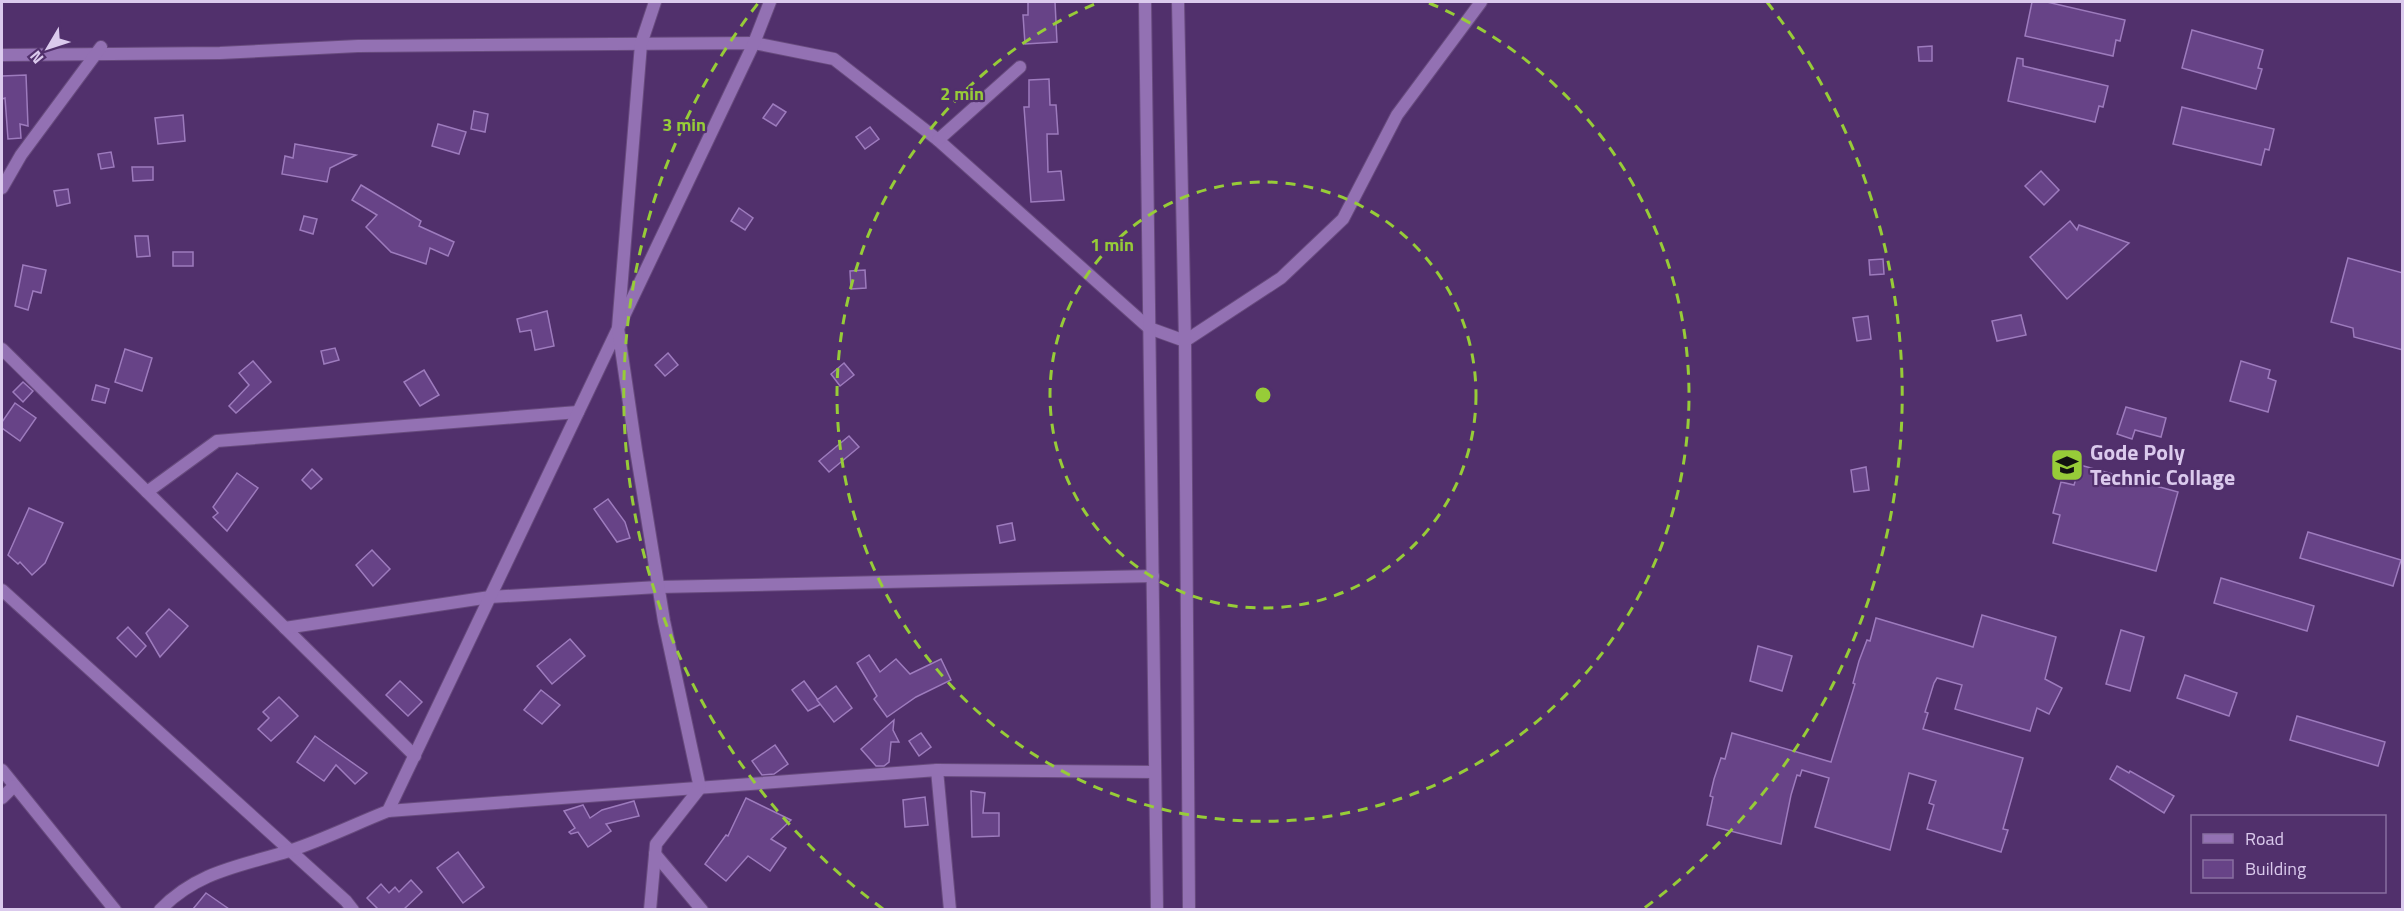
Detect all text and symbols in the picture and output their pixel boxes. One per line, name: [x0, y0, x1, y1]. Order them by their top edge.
north arrow: [18, 18, 78, 78]
text: N: [24, 46, 49, 69]
text: 2 min: [940, 80, 984, 107]
text: 3 min: [662, 111, 706, 138]
text: 1 min: [1090, 231, 1134, 258]
centre of rings: [1253, 385, 1273, 405]
place label: Gode Poly Technic Collage: [2090, 435, 2235, 494]
school or university icon: Gode Poly Technic Collage: [2049, 447, 2085, 483]
legend: [2191, 815, 2386, 893]
text: Road: [2245, 825, 2284, 852]
text: Building: [2245, 855, 2306, 882]

